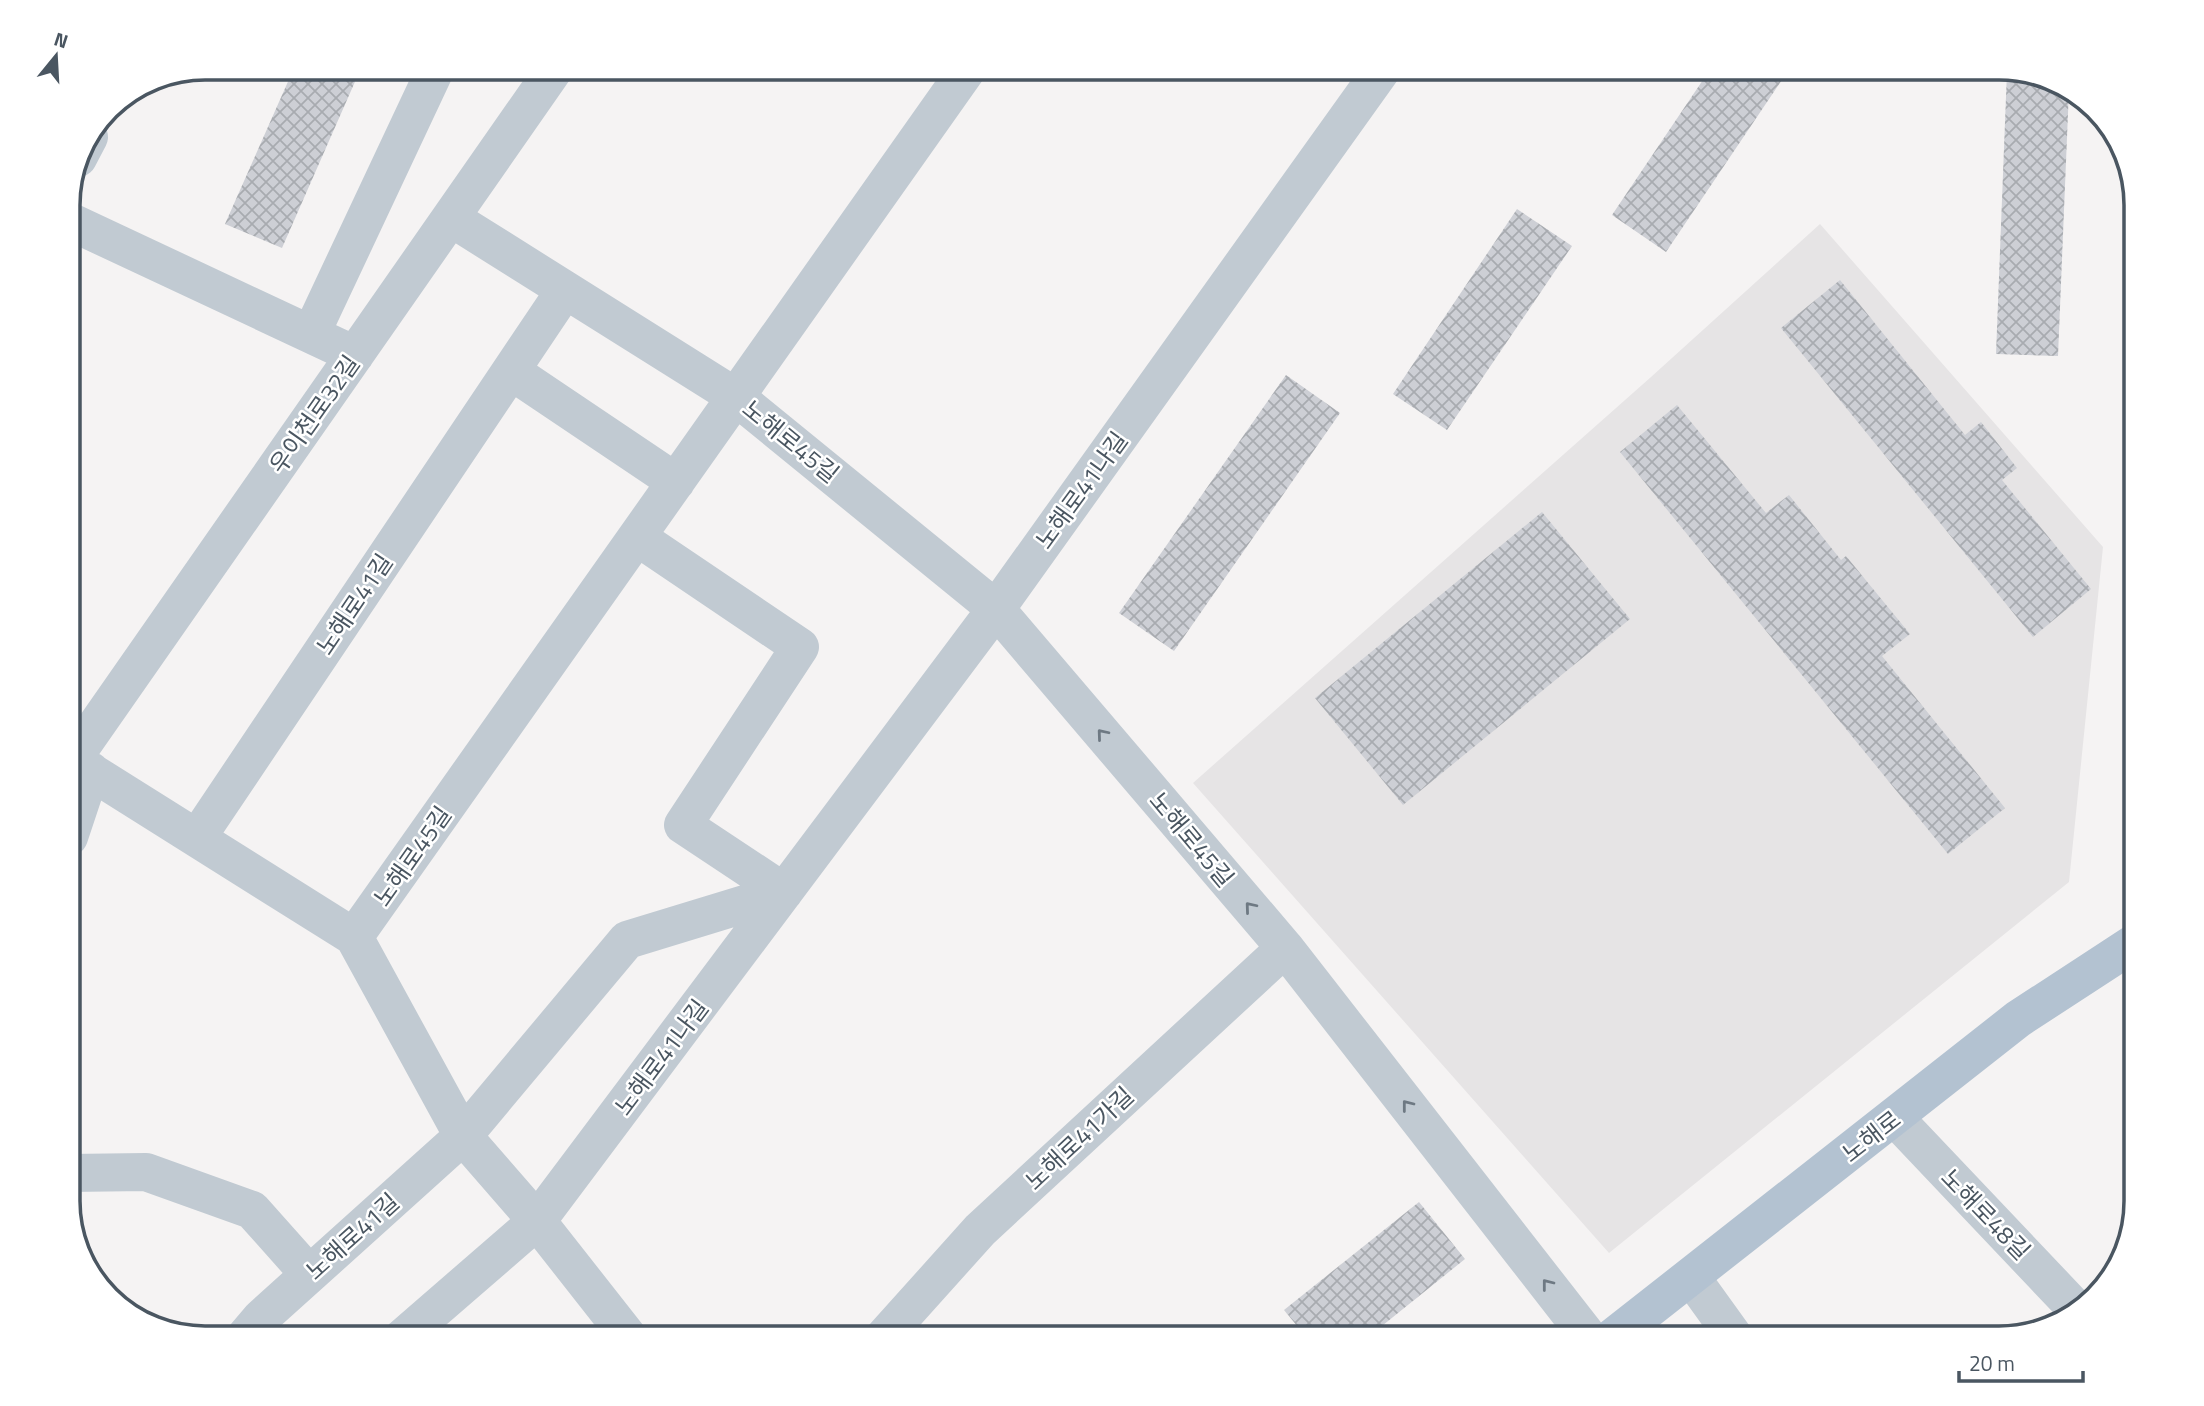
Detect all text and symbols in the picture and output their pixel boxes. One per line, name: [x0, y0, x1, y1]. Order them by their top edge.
north arrow: [21, 21, 91, 91]
text: N: [51, 24, 72, 55]
street label: 우이천로32길: [260, 347, 368, 481]
street label: 노해로45길: [735, 391, 847, 491]
street label: 노해로41나길: [1026, 424, 1136, 556]
street label: 노해로41길: [307, 546, 401, 662]
one-way arrow: [1098, 729, 1110, 742]
street label: 노해로45길: [1141, 783, 1243, 895]
street label: 노해로45길: [364, 798, 460, 914]
one-way arrow: [1246, 903, 1258, 916]
street label: 노해로41나길: [605, 991, 717, 1123]
street label: 노해로41가길: [1017, 1078, 1141, 1198]
one-way arrow: [1402, 1100, 1415, 1112]
street label: 노해로: [1834, 1101, 1908, 1171]
street label: 노해로48길: [1933, 1160, 2039, 1268]
street label: 노해로41길: [297, 1184, 407, 1288]
one-way arrow: [1542, 1279, 1555, 1292]
scale bar: [1959, 1340, 2083, 1384]
text: 20 m: [1969, 1347, 2015, 1379]

